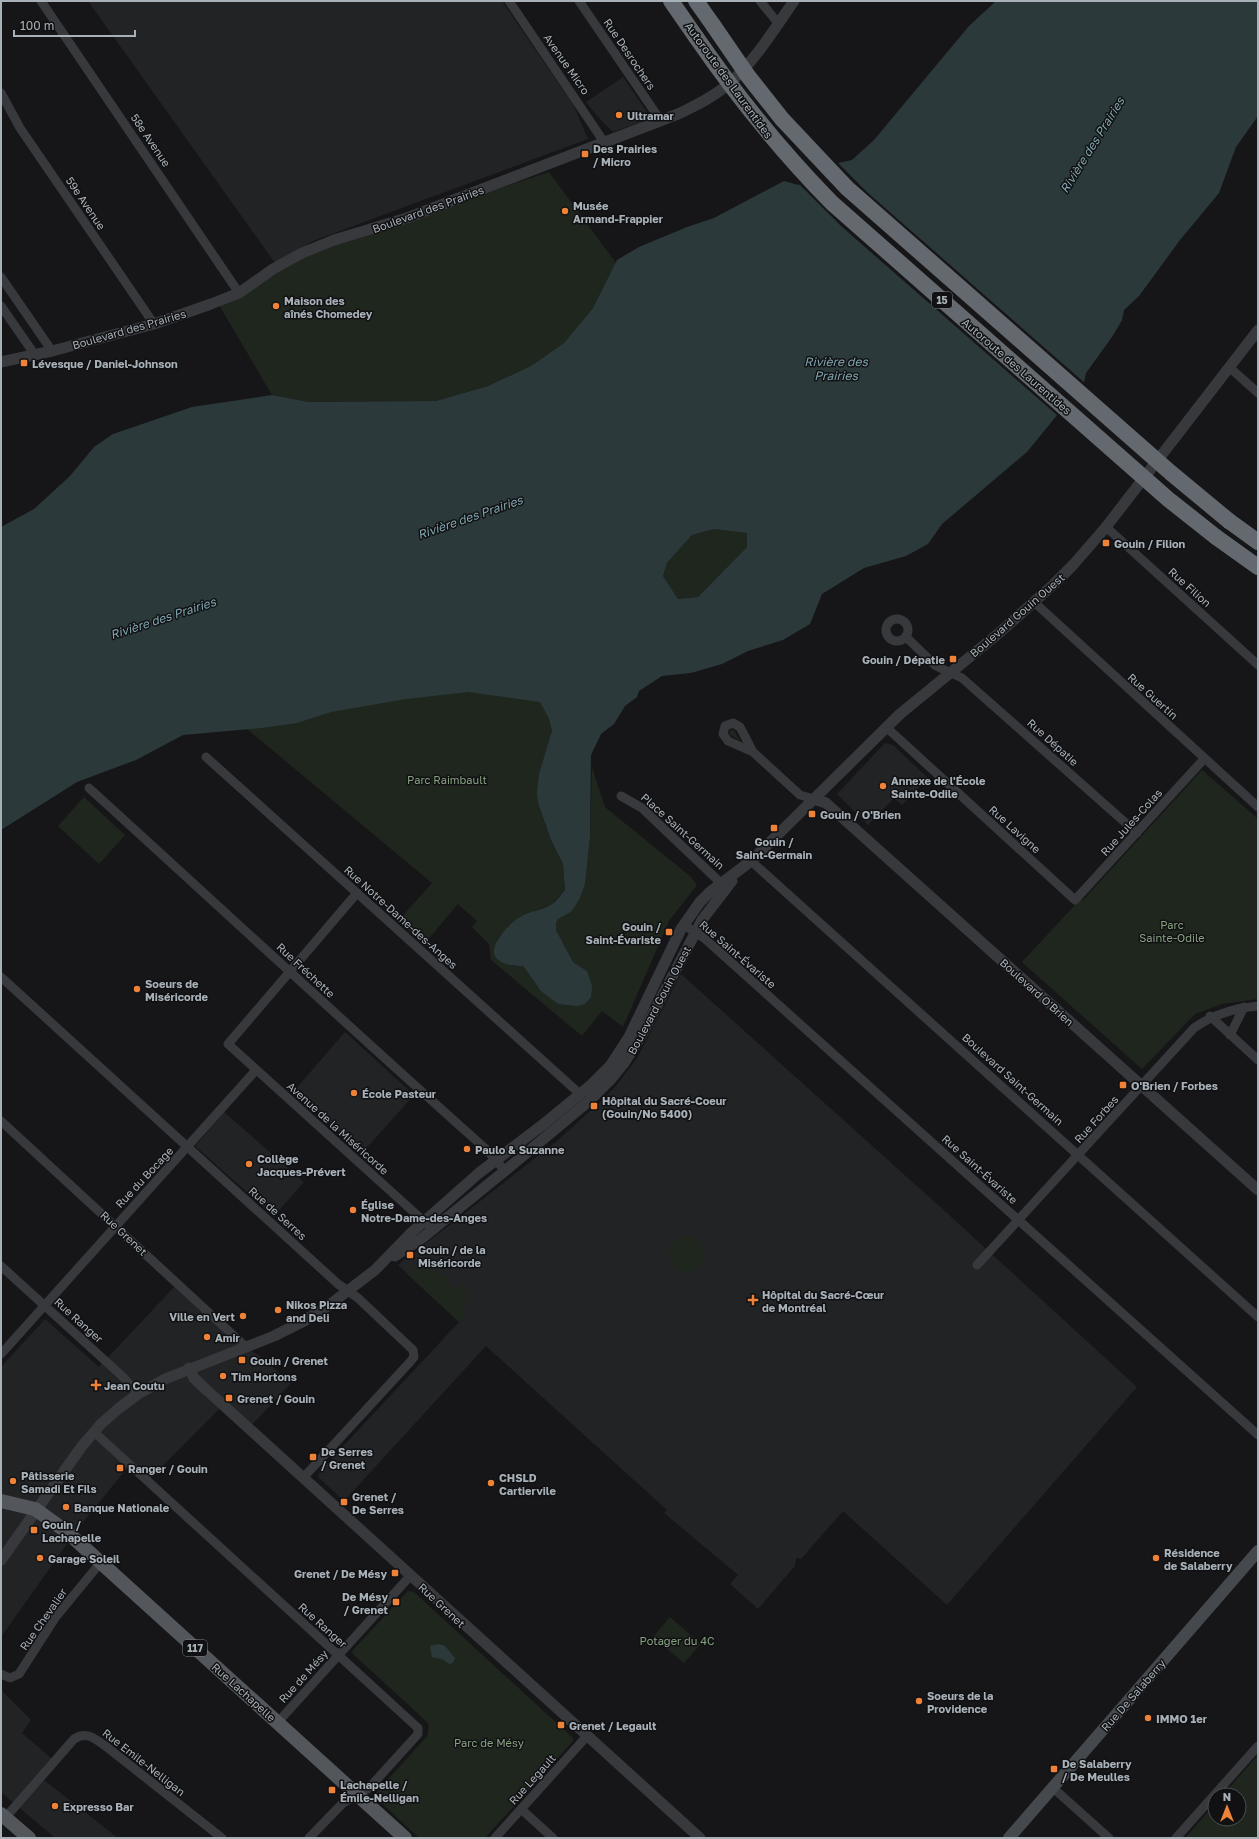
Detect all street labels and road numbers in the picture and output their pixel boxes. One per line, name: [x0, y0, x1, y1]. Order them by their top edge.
street label: Rue Desrochers: [601, 16, 659, 92]
street label: Autoroute des Laurentides: [683, 19, 776, 141]
street label: Avenue Micro: [541, 31, 593, 97]
street label: 58e Avenue: [129, 111, 173, 169]
street label: 59e Avenue: [64, 174, 108, 232]
street label: Boulevard des Prairies: [370, 183, 486, 235]
road number: 15: [932, 292, 952, 308]
street label: Boulevard des Prairies: [71, 306, 188, 351]
street label: Autoroute des Laurentides: [960, 315, 1074, 417]
street label: Rue Filion: [1166, 565, 1214, 609]
street label: Boulevard Gouin Ouest: [967, 570, 1067, 660]
street label: Rue Guertin: [1125, 670, 1181, 722]
street label: Rue Dépatie: [1025, 716, 1081, 768]
street label: Rue Jules-Colas: [1098, 786, 1164, 858]
street label: Place Saint-Germain: [639, 790, 727, 872]
street label: Rue Lavigne: [987, 803, 1043, 855]
street label: Rue Notre-Dame-des-Anges: [342, 863, 460, 971]
street label: Rue Saint-Évariste: [697, 917, 779, 991]
street label: Rue Fréchette: [274, 940, 338, 1000]
street label: Boulevard Gouin Ouest: [625, 944, 693, 1056]
street label: Boulevard O'Brien: [998, 956, 1076, 1028]
street label: Boulevard Saint-Germain: [960, 1030, 1066, 1128]
street label: Avenue de la Miséricorde: [285, 1079, 391, 1177]
street label: Rue Forbes: [1071, 1092, 1121, 1145]
street label: Rue Saint-Évariste: [940, 1132, 1020, 1206]
street label: Rue du Bocage: [112, 1144, 176, 1210]
street label: Rue de Serres: [247, 1184, 310, 1242]
street label: Rue Grenet: [98, 1208, 150, 1258]
street label: Rue Ranger: [52, 1295, 106, 1346]
street label: Rue Grenet: [416, 1580, 468, 1630]
street label: Rue Chevalier: [17, 1585, 70, 1652]
street label: Rue Ranger: [296, 1600, 350, 1651]
road number: 117: [183, 1640, 207, 1656]
street label: Rue de Mésy: [276, 1647, 330, 1705]
street label: Rue De Salaberry: [1098, 1656, 1168, 1734]
street label: Rue Lachapelle: [210, 1660, 278, 1724]
street label: Rue Emile-Nelligan: [100, 1726, 188, 1798]
street label: Rue Legault: [506, 1751, 558, 1807]

